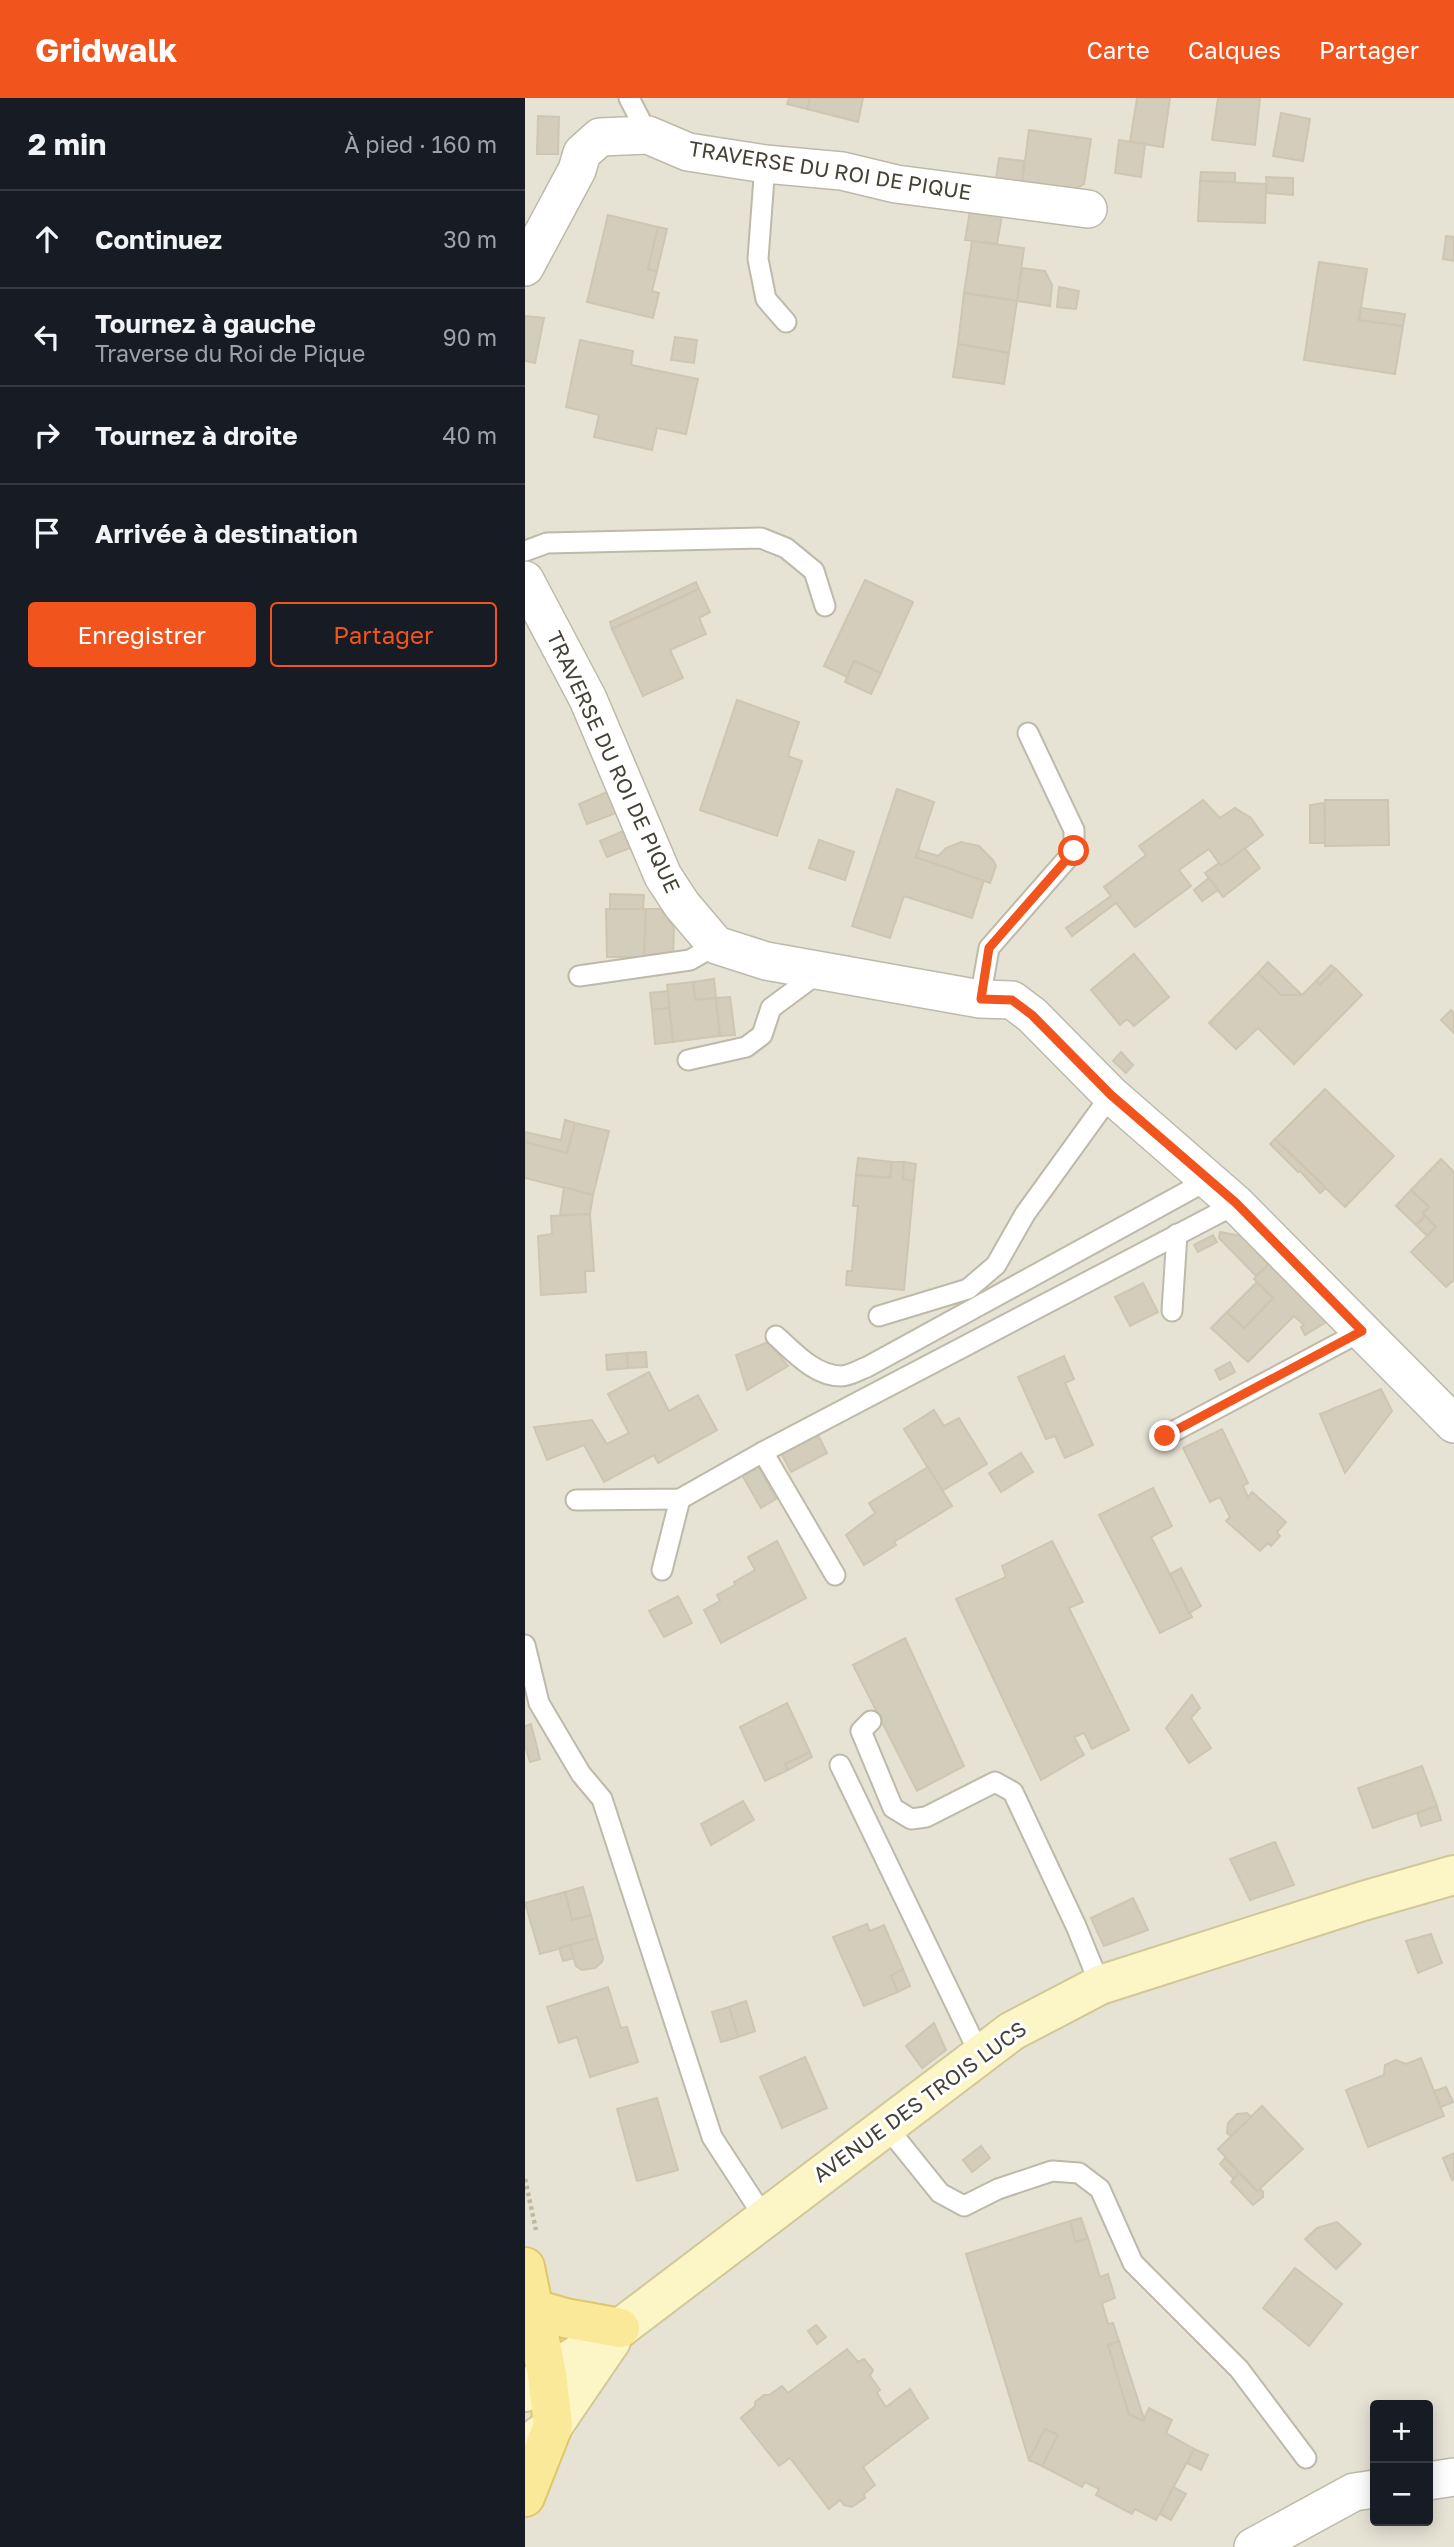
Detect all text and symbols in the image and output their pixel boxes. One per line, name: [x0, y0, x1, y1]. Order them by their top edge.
text: Gridwalk: [35, 30, 177, 69]
text: Carte: [1086, 35, 1150, 64]
text: Calques: [1188, 35, 1281, 64]
text: Partager: [1319, 35, 1419, 64]
text: 2 min: [28, 126, 106, 162]
text: À pied · 160 m: [344, 130, 497, 158]
street label: TRAVERSE DU ROI DE PIQUE: [687, 135, 973, 205]
icon: ahead: [28, 220, 66, 258]
text: Continuez: [95, 224, 222, 255]
text: 30 m: [443, 225, 497, 253]
text: Tournez à gauche: [95, 308, 316, 339]
icon: left: [28, 318, 66, 356]
text: 90 m: [443, 323, 497, 351]
text: Traverse du Roi de Pique: [95, 339, 365, 367]
icon: right: [28, 416, 66, 454]
text: Tournez à droite: [95, 420, 298, 451]
text: 40 m: [443, 421, 497, 449]
icon: arrive: [28, 514, 66, 552]
text: Arrivée à destination: [95, 518, 358, 549]
button: Enregistrer: [28, 602, 256, 667]
button: Partager: [270, 602, 497, 667]
street label: TRAVERSE DU ROI DE PIQUE: [542, 627, 686, 897]
route start: [1058, 835, 1089, 866]
route end: [1149, 1420, 1180, 1451]
street label: AVENUE DES TROIS LUCS: [808, 2015, 1031, 2187]
map controls: [1370, 2400, 1433, 2526]
button: +: [1370, 2400, 1433, 2463]
button: −: [1370, 2463, 1433, 2526]

